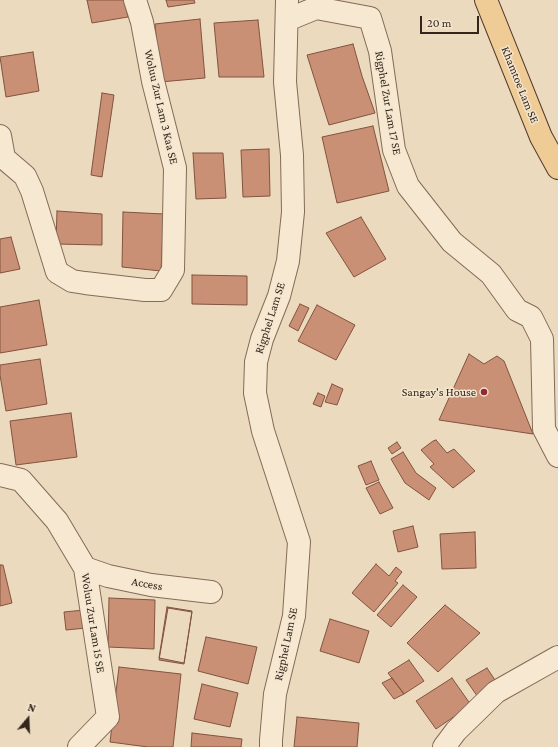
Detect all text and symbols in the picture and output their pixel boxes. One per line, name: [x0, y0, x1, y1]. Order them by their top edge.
scale bar: [422, 8, 481, 34]
text: 20 m: [427, 16, 451, 30]
street label: Khamtoe Lam SE: [498, 45, 542, 125]
street label: Woluu Zur Lam 3 Kaa SE: [141, 48, 181, 166]
street label: Rigphel Zur Lam 17 SE: [372, 50, 404, 156]
street label: Rigphel Lam SE: [252, 280, 288, 356]
place label: Sangay's House: [402, 385, 476, 399]
marker: Sangay's House: [479, 387, 489, 397]
street label: Woluu Zur Lam 15 SE: [78, 572, 108, 674]
street label: Access: [130, 574, 164, 594]
street label: Rigphel Lam SE: [271, 606, 301, 682]
north arrow: [8, 699, 48, 739]
text: N: [26, 701, 37, 715]

